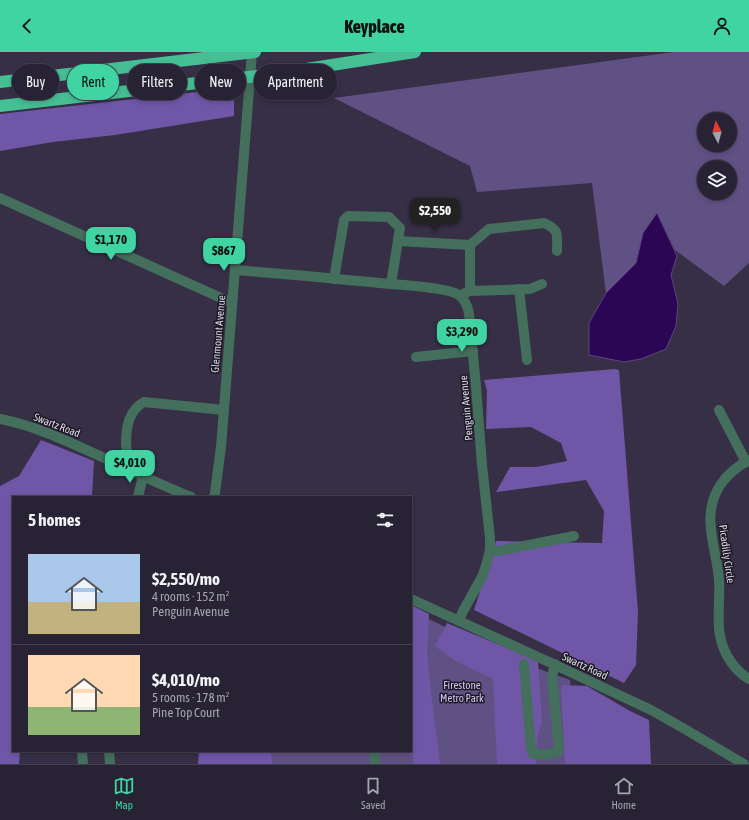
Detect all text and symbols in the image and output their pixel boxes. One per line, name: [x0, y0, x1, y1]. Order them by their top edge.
icon: back: [16, 15, 38, 37]
icon: person: [711, 15, 733, 37]
text: Keyplace: [344, 16, 405, 37]
chip: Buy: [12, 64, 59, 100]
chip: Rent: [67, 64, 119, 100]
chip: Filters: [127, 64, 187, 100]
chip: New: [195, 64, 246, 100]
chip: Apartment: [254, 64, 337, 100]
north arrow: [697, 112, 737, 152]
map controls: [697, 112, 737, 200]
button: layers: [697, 160, 737, 200]
pin: $2,550: [402, 198, 468, 232]
text: $2,550: [419, 203, 451, 218]
pin: $1,170: [78, 227, 144, 261]
text: $1,170: [95, 232, 127, 247]
pin: $867: [200, 238, 248, 272]
text: $867: [212, 243, 236, 258]
street label: Glenmount Avenue: [209, 295, 227, 373]
pin: $3,290: [429, 319, 495, 353]
text: $3,290: [446, 324, 478, 339]
street label: Penguin Avenue: [457, 375, 475, 441]
street label: Swartz Road: [32, 411, 82, 439]
pin: $4,010: [97, 450, 163, 484]
text: $4,010: [114, 455, 146, 470]
icon: filters: [374, 509, 396, 531]
text: 5 homes: [28, 510, 81, 530]
street label: Picadilly Circle: [717, 524, 737, 584]
text: $2,550/mo: [152, 569, 220, 589]
icon: home: [60, 570, 108, 618]
text: 4 rooms · 152 m²: [152, 589, 229, 604]
text: Penguin Avenue: [152, 604, 229, 619]
street label: Swartz Road: [560, 650, 610, 682]
text: $4,010/mo: [152, 670, 220, 690]
icon: home: [60, 671, 108, 719]
park label: Firestone Metro Park: [440, 679, 484, 704]
text: 5 rooms · 178 m²: [152, 690, 229, 705]
text: Pine Top Court: [152, 705, 220, 720]
tab: Map: [113, 775, 135, 811]
tab: Saved: [361, 775, 385, 811]
tab: Home: [611, 775, 636, 811]

